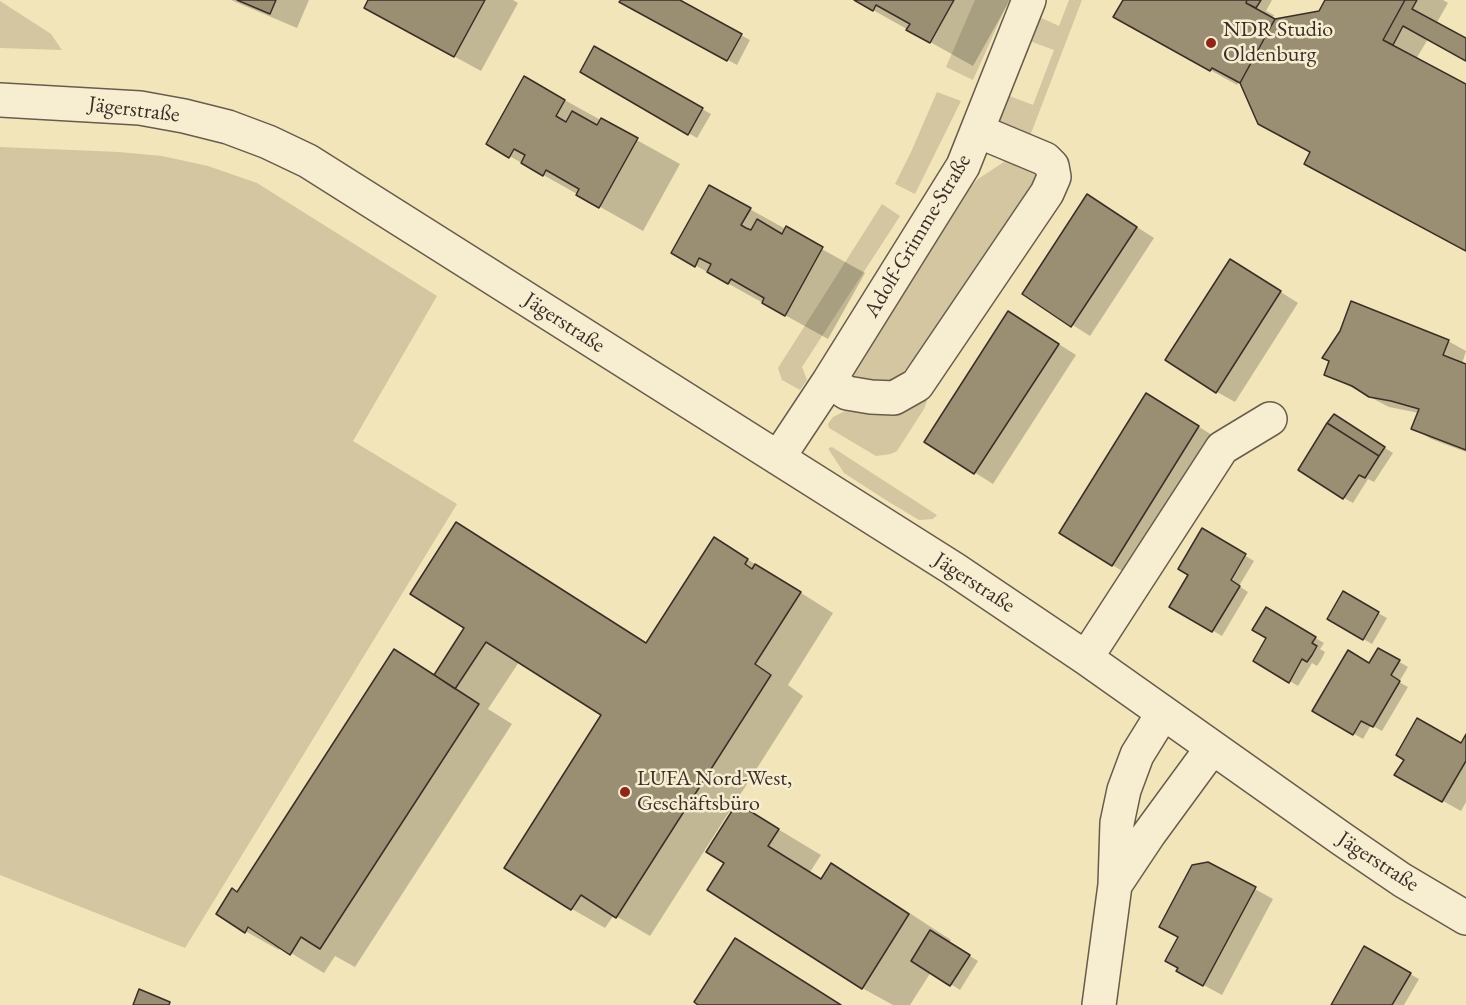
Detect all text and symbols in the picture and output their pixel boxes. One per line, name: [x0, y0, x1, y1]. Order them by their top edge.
place label: NDR Studio Oldenburg: [1223, 17, 1333, 68]
marker: NDR Studio Oldenburg: [1204, 36, 1218, 50]
street label: Jägerstraße: [87, 91, 181, 129]
street label: Adolf-Grimme-Straße: [859, 150, 977, 322]
street label: Jägerstraße: [518, 287, 610, 359]
street label: Jägerstraße: [928, 547, 1020, 619]
place label: LUFA Nord-West, Geschäftsbüro: [637, 766, 792, 818]
marker: LUFA Nord-West, Geschäftsbüro: [618, 785, 632, 799]
street label: Jägerstraße: [1332, 826, 1424, 898]

